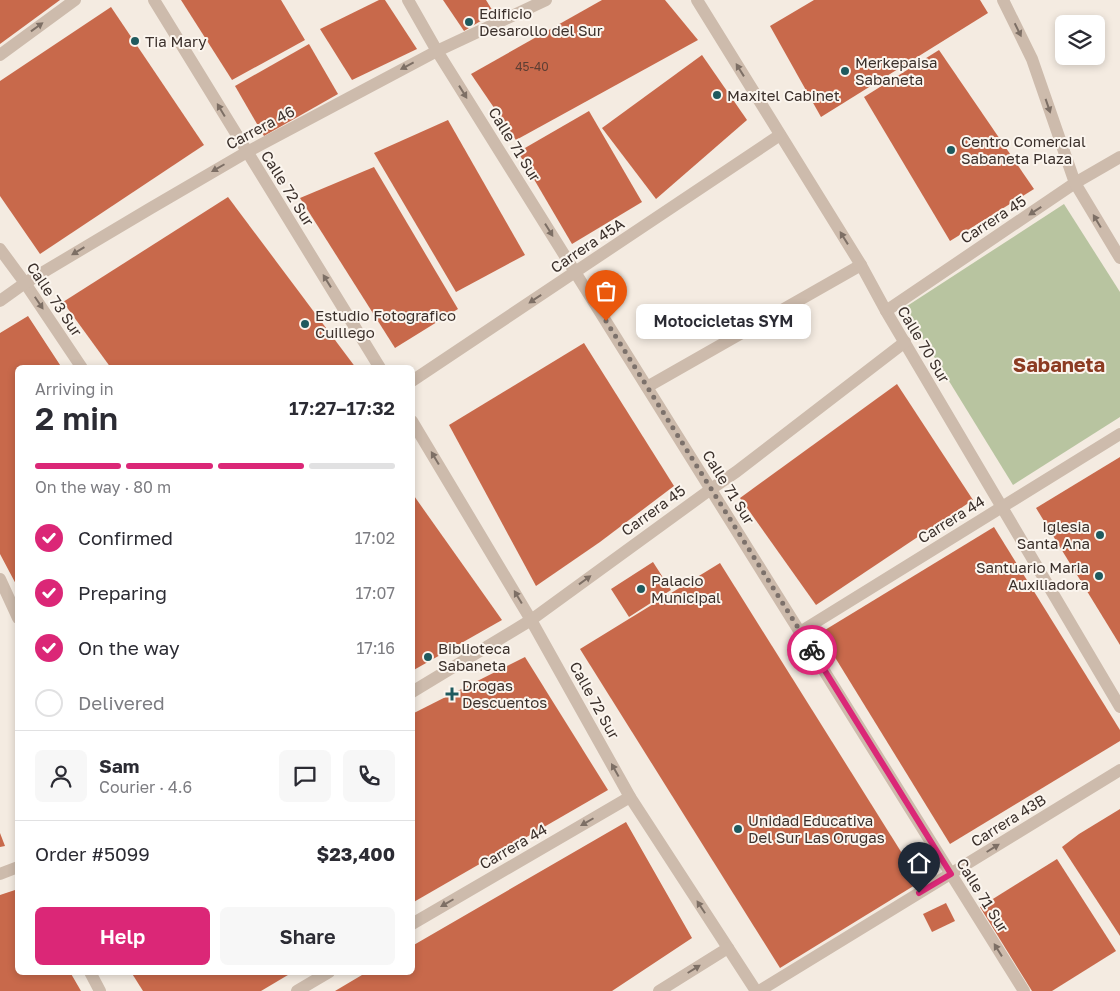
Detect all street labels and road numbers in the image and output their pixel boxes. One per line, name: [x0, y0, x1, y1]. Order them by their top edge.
street label: Carrera 46: [223, 101, 297, 153]
street label: Calle 71 Sur: [485, 104, 545, 185]
street label: Calle 72 Sur: [258, 147, 318, 229]
street label: Carrera 45: [957, 191, 1029, 247]
street label: Carrera 45A: [547, 214, 627, 276]
street label: Calle 73 Sur: [24, 258, 86, 340]
street label: Calle 70 Sur: [894, 302, 954, 386]
street label: Calle 71 Sur: [699, 447, 759, 528]
street label: Carrera 45: [617, 481, 689, 539]
street label: Carrera 44: [914, 491, 988, 547]
street label: Calle 72 Sur: [566, 658, 624, 742]
street label: Carrera 43B: [967, 790, 1049, 850]
street label: Carrera 44: [476, 819, 550, 873]
street label: Calle 71 Sur: [953, 855, 1013, 936]

